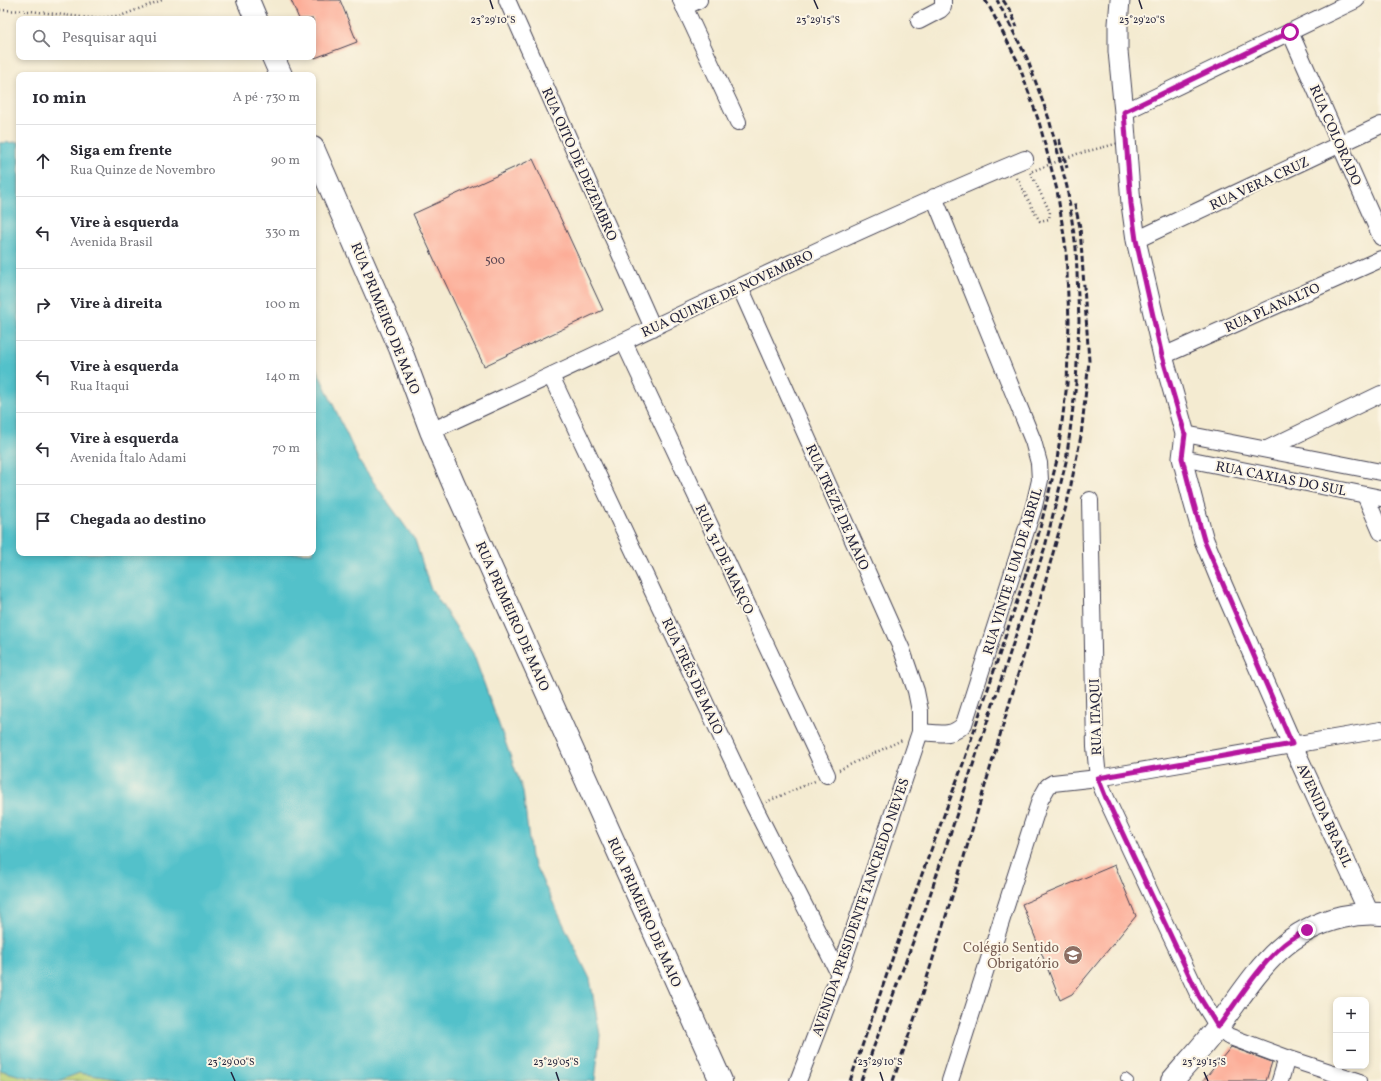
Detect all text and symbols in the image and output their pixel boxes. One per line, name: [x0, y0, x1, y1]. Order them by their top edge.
text: 23°29'10"S: [471, 13, 515, 27]
text: 23°29'15"S: [796, 13, 840, 27]
text: 23°29'20"S: [1119, 13, 1165, 27]
search box: [16, 16, 316, 60]
route start: [1281, 23, 1299, 41]
icon: search: [30, 27, 52, 49]
text: Pesquisar aqui: [62, 28, 157, 49]
street label: RUA COLORADO: [1304, 82, 1365, 189]
street label: RUA OITO DE DEZEMBRO: [536, 85, 621, 244]
text: 10 min: [32, 87, 86, 110]
text: A pé · 730 m: [233, 89, 300, 107]
text: Siga em frente: [70, 141, 172, 162]
icon: ahead: [32, 150, 54, 172]
text: 90 m: [271, 152, 300, 170]
street label: RUA VERA CRUZ: [1207, 153, 1313, 216]
text: Rua Quinze de Novembro: [70, 162, 215, 180]
text: Vire à esquerda: [70, 213, 179, 234]
icon: left: [32, 222, 54, 244]
text: 330 m: [265, 224, 300, 242]
text: Avenida Brasil: [70, 234, 153, 252]
street label: RUA PRIMEIRO DE MAIO: [345, 240, 424, 397]
street label: RUA QUINZE DE NOVEMBRO: [639, 246, 817, 343]
house number: 500: [485, 253, 505, 269]
street label: RUA PLANALTO: [1222, 279, 1323, 338]
icon: right: [32, 294, 54, 316]
text: Vire à direita: [70, 294, 162, 315]
text: 100 m: [265, 296, 300, 314]
text: Vire à esquerda: [70, 357, 179, 378]
icon: left: [32, 366, 54, 388]
text: 140 m: [266, 368, 300, 386]
text: Rua Itaqui: [70, 378, 129, 396]
text: Vire à esquerda: [70, 429, 179, 450]
icon: left: [32, 438, 54, 460]
text: 70 m: [272, 440, 300, 458]
street label: RUA TREZE DE MAIO: [800, 442, 873, 574]
text: Avenida Ítalo Adami: [70, 450, 187, 468]
street label: RUA CAXIAS DO SUL: [1214, 457, 1348, 501]
street label: RUA VINTE E UM DE ABRIL: [979, 486, 1048, 657]
street label: RUA 31 DE MARÇO: [690, 501, 758, 618]
icon: arrive: [32, 510, 54, 532]
text: Chegada ao destino: [70, 510, 206, 531]
street label: RUA PRIMEIRO DE MAIO: [470, 539, 553, 695]
street label: RUA TRÊS DE MAIO: [656, 615, 728, 738]
street label: RUA ITAQUI: [1086, 678, 1107, 756]
street label: AVENIDA BRASIL: [1291, 761, 1356, 871]
street label: AVENIDA PRESIDENTE TANCREDO NEVES: [808, 776, 915, 1039]
street label: RUA PRIMEIRO DE MAIO: [602, 835, 685, 991]
route end: [1298, 921, 1316, 939]
place label: Colégio Sentido Obrigatório: [963, 939, 1059, 974]
school or university icon: Colégio Sentido Obrigatório: [1062, 944, 1084, 966]
map controls: [1333, 997, 1369, 1069]
button: +: [1333, 997, 1369, 1033]
button: −: [1333, 1033, 1369, 1069]
text: 23°29'00"S: [208, 1055, 254, 1069]
text: 23°29'05"S: [533, 1055, 579, 1069]
text: 23°29'10"S: [858, 1055, 902, 1069]
text: 23°29'15"S: [1182, 1055, 1226, 1069]

